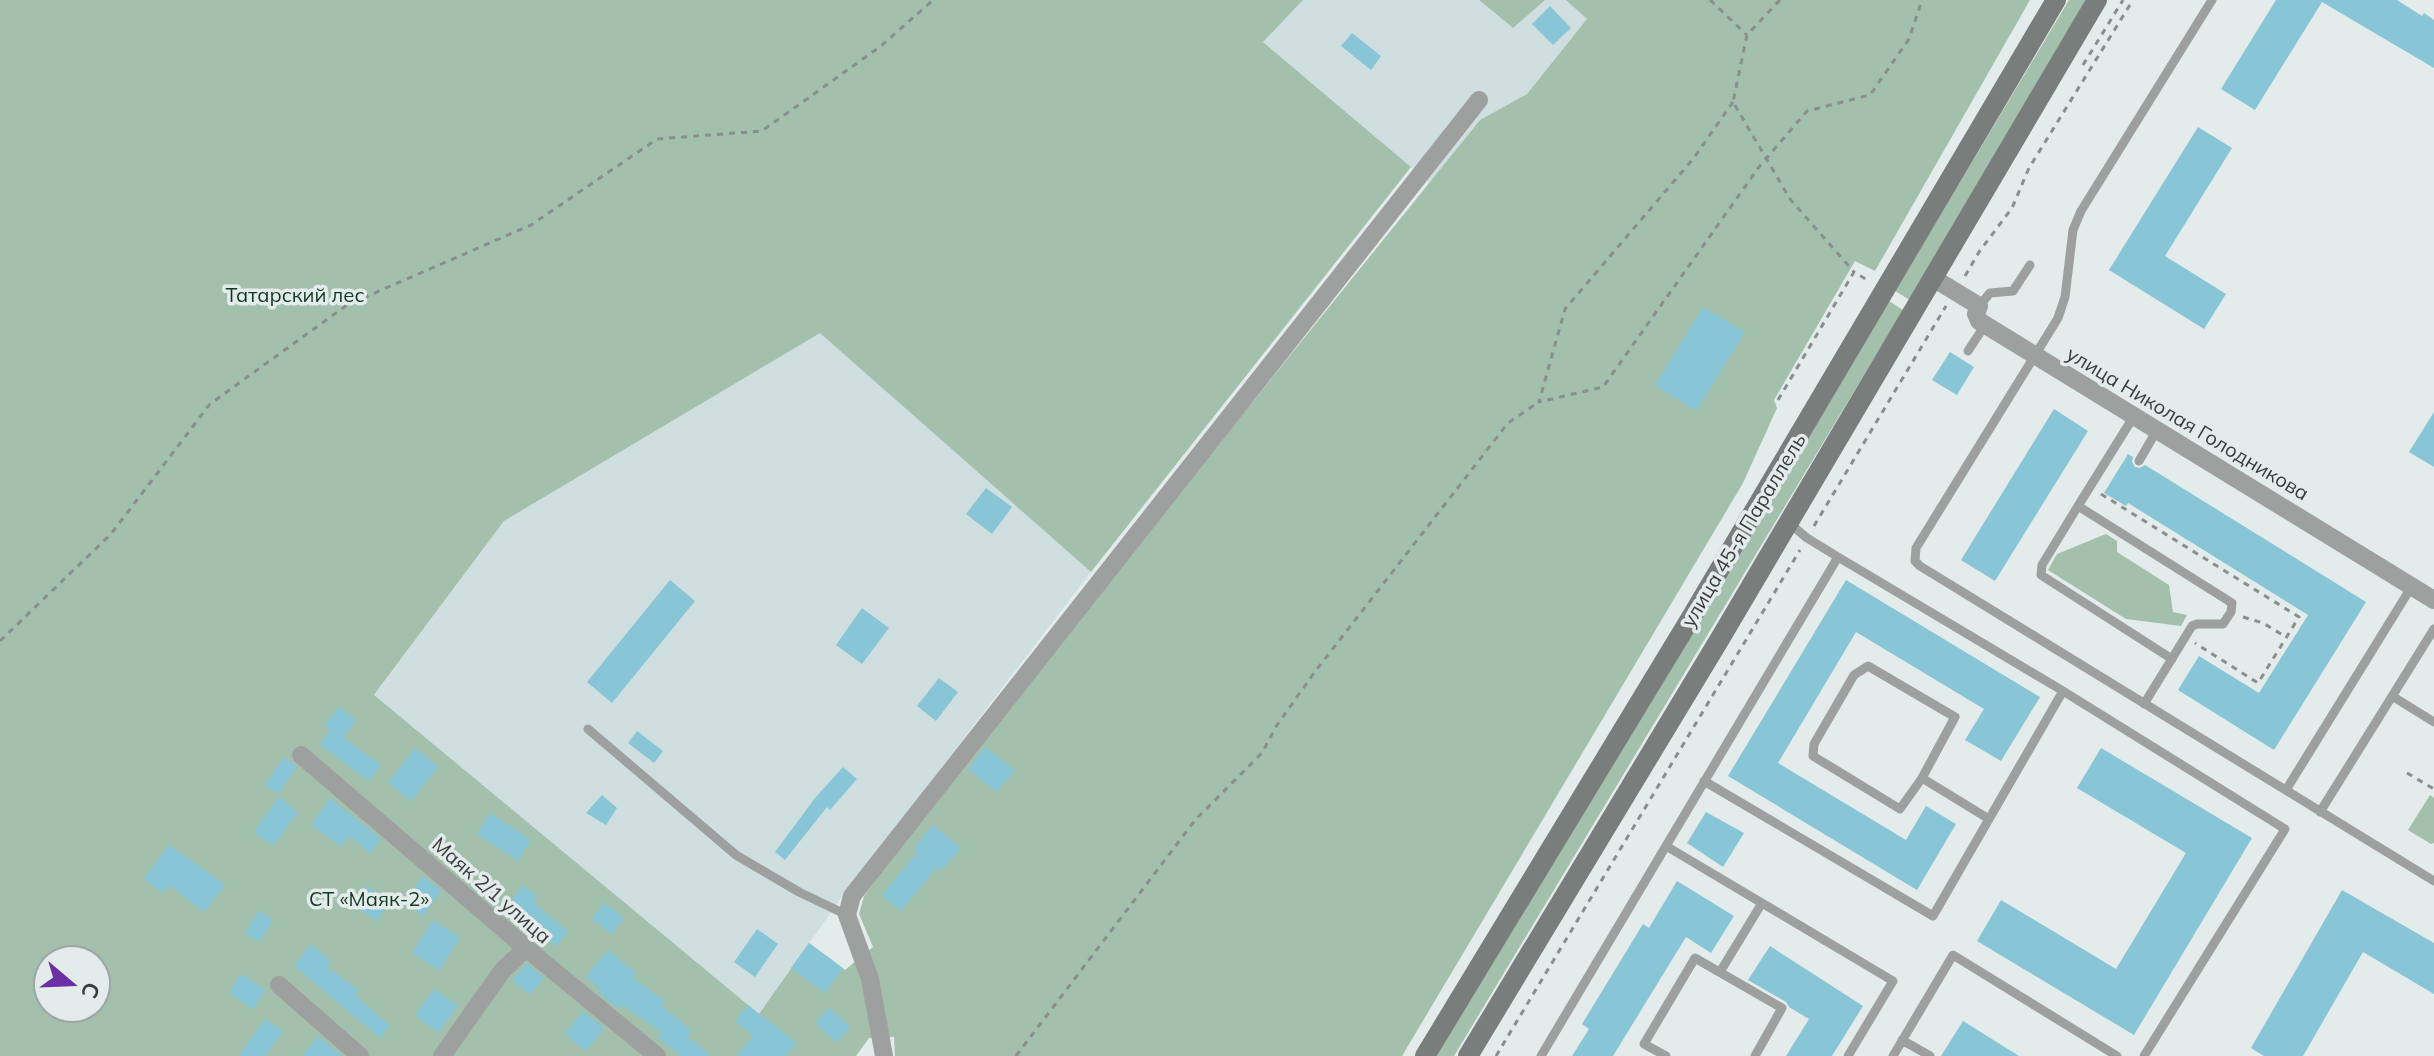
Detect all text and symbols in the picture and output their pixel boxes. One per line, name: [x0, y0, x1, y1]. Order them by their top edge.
park label: Татарский лес: [225, 282, 365, 307]
street label: улица Николая Голодникова: [2062, 341, 2314, 505]
street label: улица 45-я Параллель: [1675, 429, 1811, 631]
street label: Маяк 2/1 улица: [427, 832, 557, 948]
park label: СТ «Маяк-2»: [309, 886, 429, 911]
north arrow: [32, 944, 112, 1024]
text: С: [75, 979, 107, 1002]

